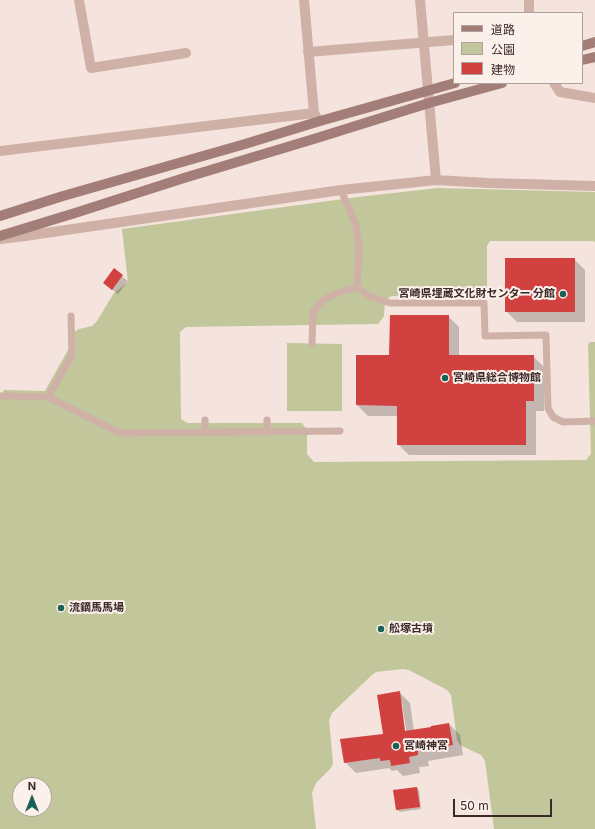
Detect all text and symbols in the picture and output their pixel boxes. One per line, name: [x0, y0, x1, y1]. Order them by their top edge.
legend: [453, 12, 583, 84]
text: 道路: [491, 22, 515, 37]
text: 公園: [491, 42, 515, 57]
text: 建物: [491, 62, 515, 77]
place label: 宮崎県埋蔵文化財センター 分館: [398, 287, 555, 301]
marker: 宮崎県埋蔵文化財センター 分館: [558, 289, 568, 299]
place label: 宮崎県総合博物館: [453, 371, 541, 385]
marker: 宮崎県総合博物館: [440, 373, 450, 383]
place label: 流鏑馬馬場: [69, 601, 124, 615]
marker: 流鏑馬馬場: [56, 603, 66, 613]
place label: 舩塚古墳: [389, 622, 433, 636]
marker: 舩塚古墳: [376, 624, 386, 634]
place label: 宮崎神宮: [404, 739, 448, 753]
marker: 宮崎神宮: [391, 741, 401, 751]
north arrow: [12, 777, 52, 817]
text: N: [28, 779, 36, 793]
scale bar: [455, 791, 554, 817]
text: 50 m: [460, 798, 489, 813]

